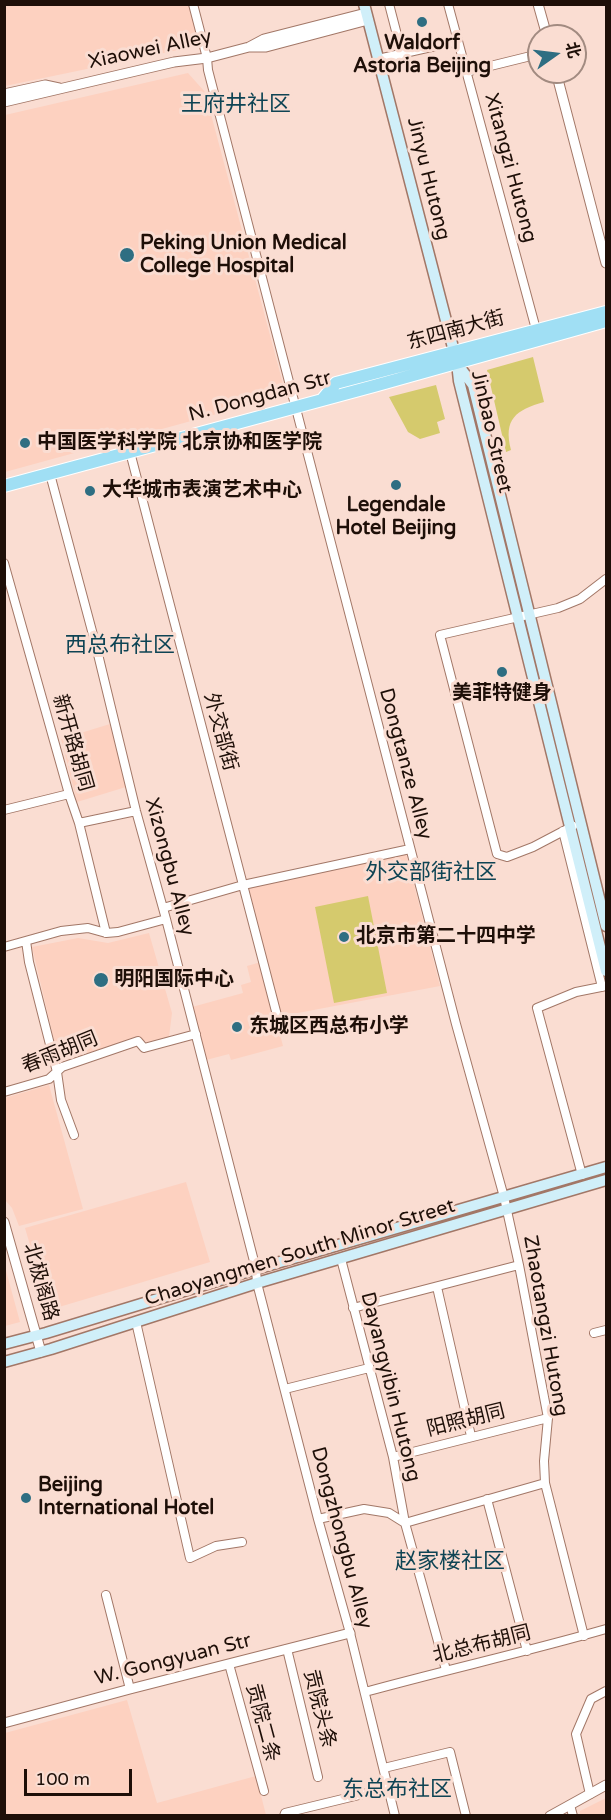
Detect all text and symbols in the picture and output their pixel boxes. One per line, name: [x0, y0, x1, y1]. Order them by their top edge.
marker: Waldorf Astoria Beijing: [415, 15, 429, 29]
north arrow: [527, 24, 587, 84]
street label: Xiaowei Alley: [86, 25, 214, 75]
place label: Waldorf Astoria Beijing: [353, 32, 491, 79]
text: 北: [561, 40, 584, 60]
street label: Xitangzi Hutong: [479, 91, 541, 245]
district label: 王府井社区: [181, 92, 291, 118]
street label: Jinyu Hutong: [401, 115, 455, 243]
place label: Peking Union Medical College Hospital: [140, 232, 347, 279]
marker: Peking Union Medical College Hospital: [118, 246, 136, 264]
street label: 东四南大街: [405, 306, 507, 356]
street label: N. Dongdan Str: [186, 366, 334, 428]
street label: Jinbao Street: [465, 368, 517, 496]
place label: 中国医学科学院 北京协和医学院: [37, 431, 322, 455]
marker: 中国医学科学院 北京协和医学院: [18, 436, 32, 450]
marker: Legendale Hotel Beijing: [389, 478, 403, 492]
place label: 大华城市表演艺术中心: [102, 479, 302, 503]
marker: 大华城市表演艺术中心: [83, 484, 97, 498]
place label: Legendale Hotel Beijing: [336, 494, 456, 541]
district label: 西总布社区: [65, 633, 175, 659]
marker: 美菲特健身: [495, 665, 509, 679]
place label: 美菲特健身: [452, 682, 552, 706]
street label: Dongtanze Alley: [373, 686, 437, 842]
street label: 外交部街: [198, 690, 242, 774]
street label: 新开路胡同: [47, 692, 97, 794]
street label: Xizongbu Alley: [139, 795, 199, 939]
district label: 外交部街社区: [365, 860, 497, 886]
place label: 北京市第二十四中学: [356, 925, 536, 949]
marker: 北京市第二十四中学: [337, 930, 351, 944]
place label: 明阳国际中心: [114, 968, 234, 992]
marker: 明阳国际中心: [92, 971, 110, 989]
place label: 东城区西总布小学: [249, 1015, 409, 1039]
marker: 东城区西总布小学: [230, 1020, 244, 1034]
street label: 春雨胡同: [18, 1027, 102, 1079]
street label: Chaoyangmen South Minor Street: [142, 1194, 458, 1312]
street label: Zhaotangzi Hutong: [517, 1234, 573, 1418]
street label: 北极阁路: [17, 1240, 63, 1324]
street label: Dayangyibin Hutong: [355, 1290, 425, 1484]
street label: 阳照胡同: [424, 1400, 508, 1442]
street label: Dongzhongbu Alley: [305, 1444, 377, 1632]
place label: Beijing International Hotel: [38, 1474, 214, 1521]
marker: Beijing International Hotel: [19, 1491, 33, 1505]
district label: 赵家楼社区: [395, 1549, 505, 1575]
street label: 北总布胡同: [431, 1621, 533, 1669]
street label: W. Gongyuan Str: [92, 1629, 254, 1691]
street label: 贡院头条: [298, 1667, 340, 1751]
street label: 贡院二条: [240, 1681, 284, 1765]
scale bar: [27, 1757, 135, 1795]
text: 100 m: [35, 1768, 90, 1790]
district label: 东总布社区: [342, 1777, 452, 1803]

